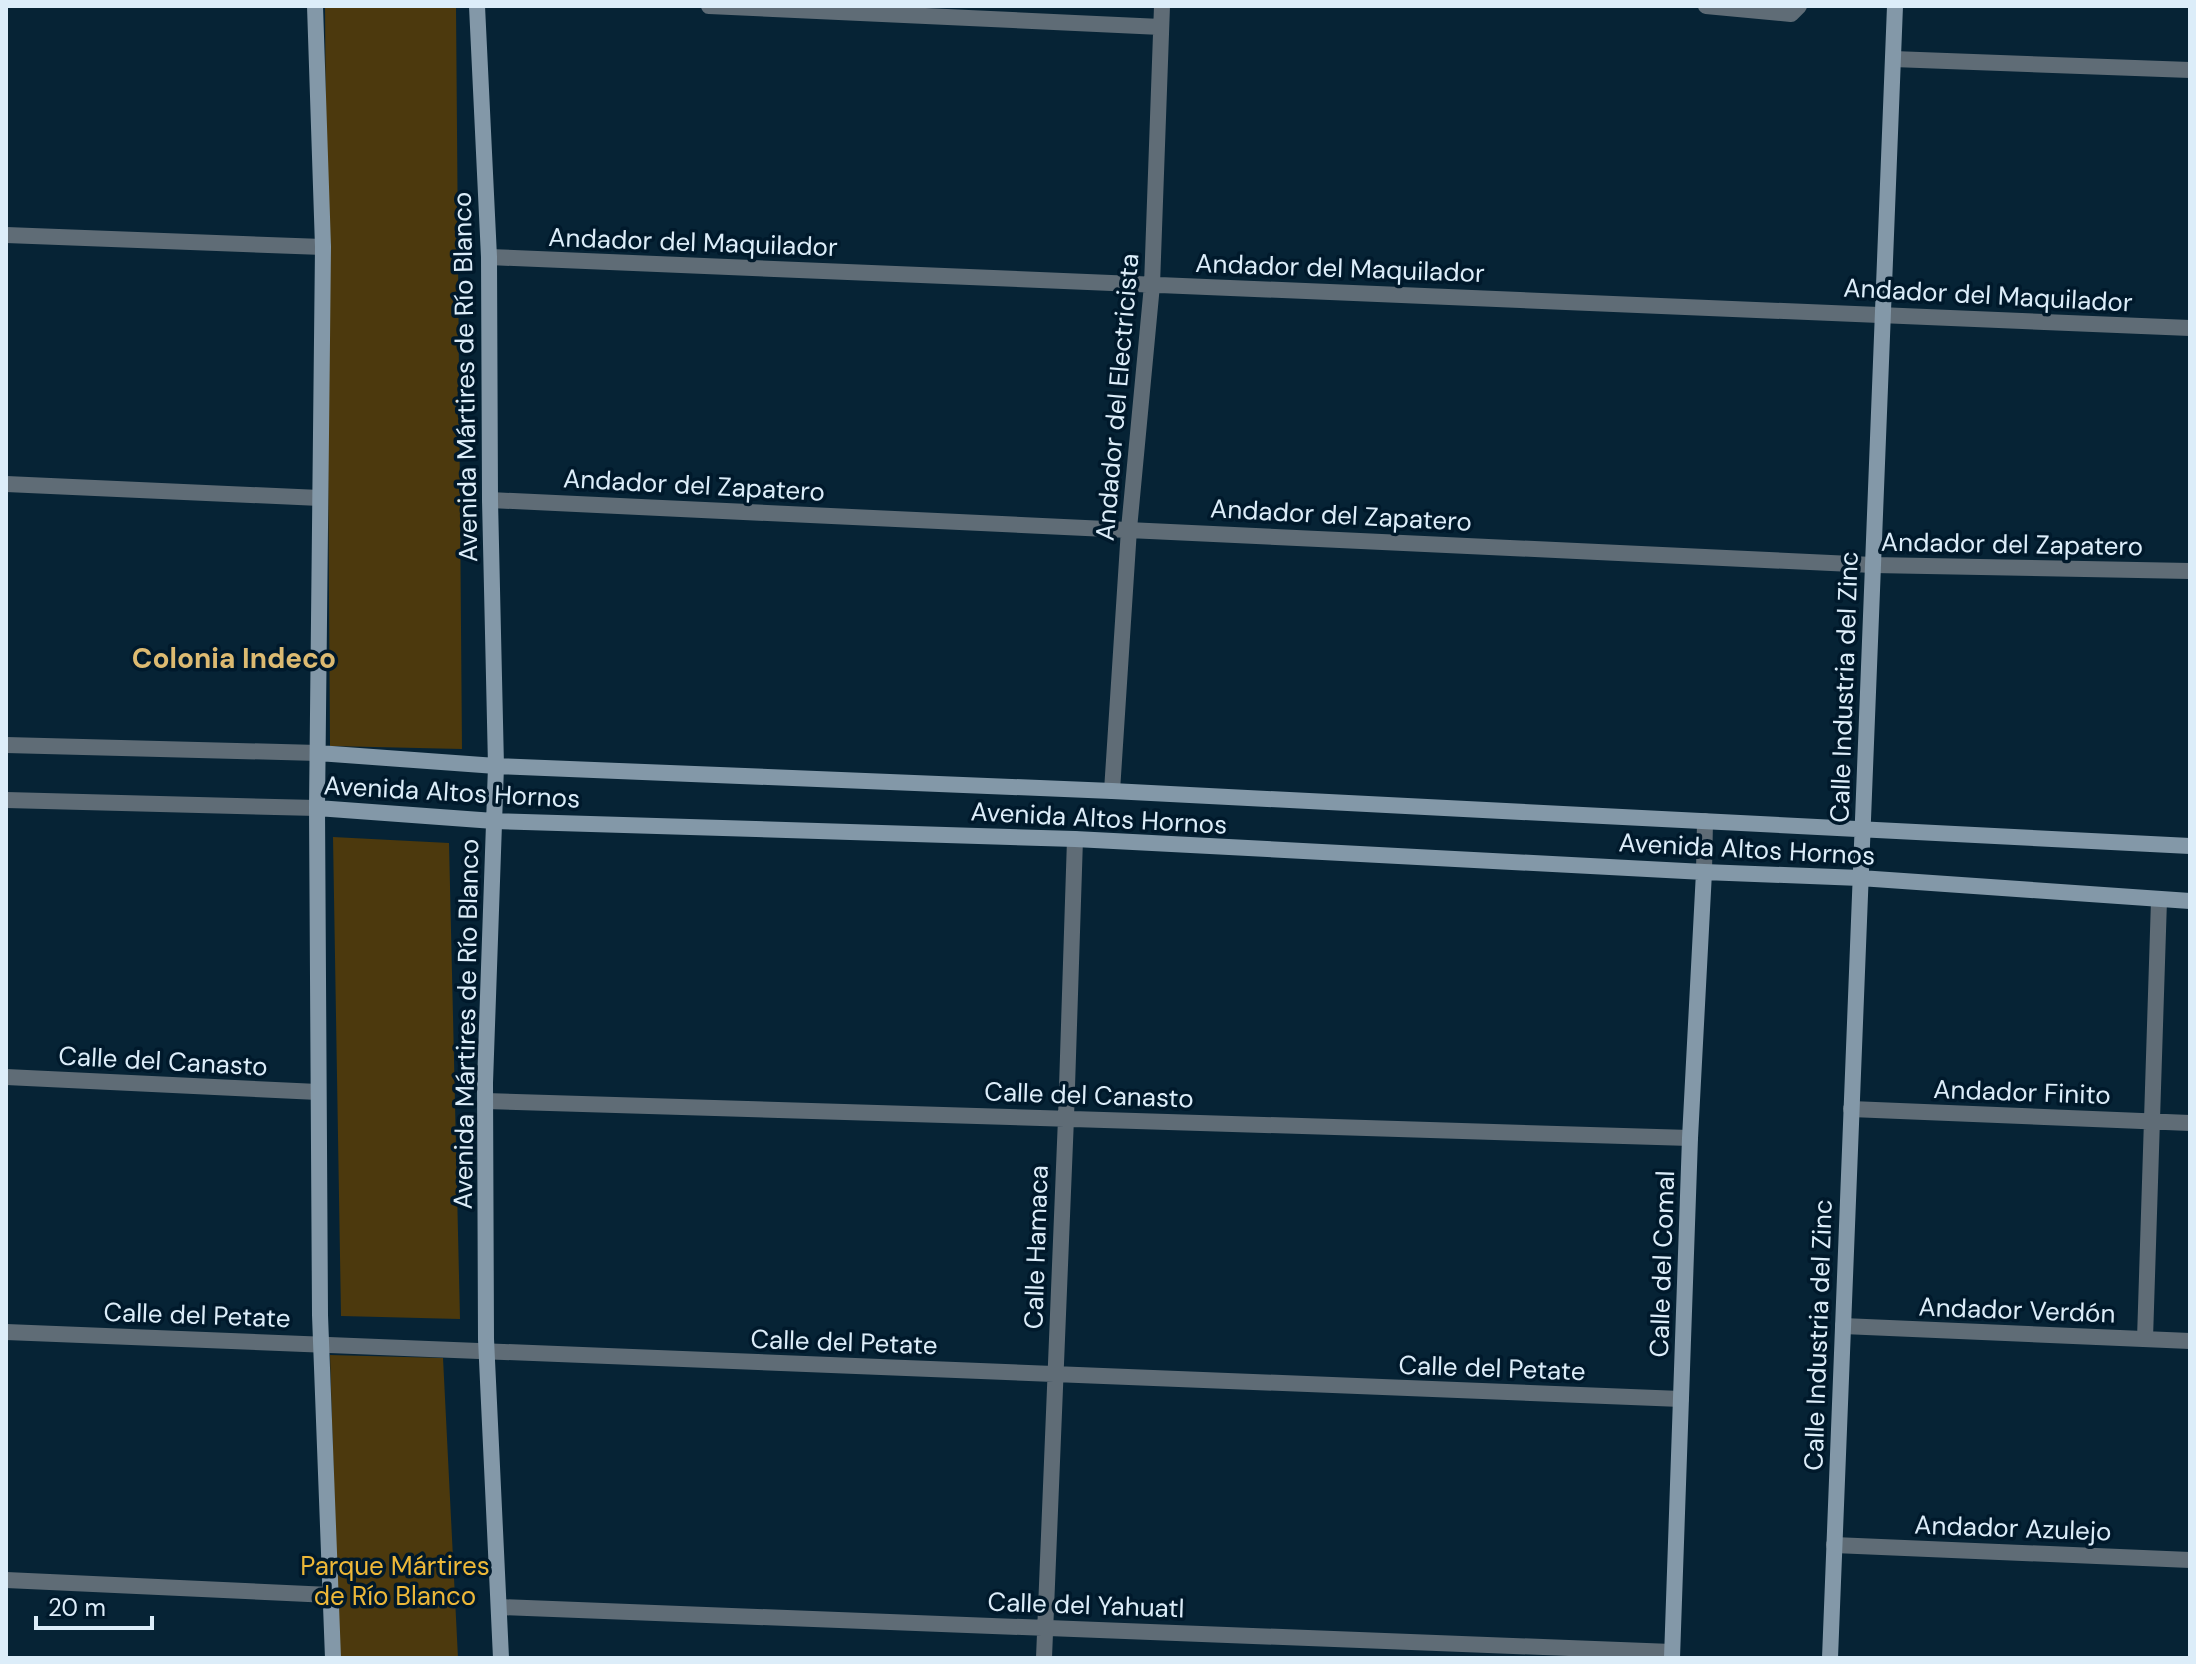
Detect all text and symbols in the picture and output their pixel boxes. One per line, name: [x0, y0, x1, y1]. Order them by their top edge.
street label: Avenida Mártires de Río Blanco: [445, 191, 485, 563]
street label: Andador del Maquilador: [548, 220, 838, 264]
street label: Andador del Maquilador: [1195, 246, 1485, 290]
street label: Andador del Electricista: [1087, 252, 1147, 542]
street label: Andador del Maquilador: [1843, 270, 2133, 320]
street label: Andador del Zapatero: [562, 461, 826, 509]
street label: Andador del Zapatero: [1209, 491, 1473, 539]
street label: Andador del Zapatero: [1881, 525, 2143, 563]
street label: Calle Industria del Zinc: [1822, 551, 1866, 823]
district label: Colonia Indeco: [132, 640, 336, 677]
street label: Avenida Altos Hornos: [323, 768, 581, 816]
street label: Avenida Altos Hornos: [970, 794, 1228, 842]
street label: Avenida Altos Hornos: [1618, 825, 1876, 873]
street label: Avenida Mártires de Río Blanco: [446, 838, 486, 1210]
street label: Calle del Canasto: [58, 1039, 268, 1083]
street label: Andador Finito: [1933, 1072, 2111, 1112]
street label: Calle del Canasto: [984, 1074, 1194, 1116]
street label: Calle Hamaca: [1016, 1164, 1056, 1330]
street label: Calle del Comal: [1642, 1170, 1682, 1358]
street label: Calle Industria del Zinc: [1796, 1199, 1840, 1471]
street label: Andador Verdón: [1918, 1290, 2116, 1330]
street label: Calle del Petate: [103, 1295, 291, 1335]
street label: Calle del Petate: [750, 1322, 938, 1362]
street label: Calle del Petate: [1398, 1348, 1586, 1388]
street label: Andador Azulejo: [1914, 1508, 2112, 1548]
park label: Parque Mártires de Río Blanco: [300, 1549, 490, 1613]
scale bar: [36, 1580, 152, 1630]
street label: Calle del Yahuatl: [987, 1585, 1185, 1625]
text: 20 m: [48, 1592, 106, 1623]

